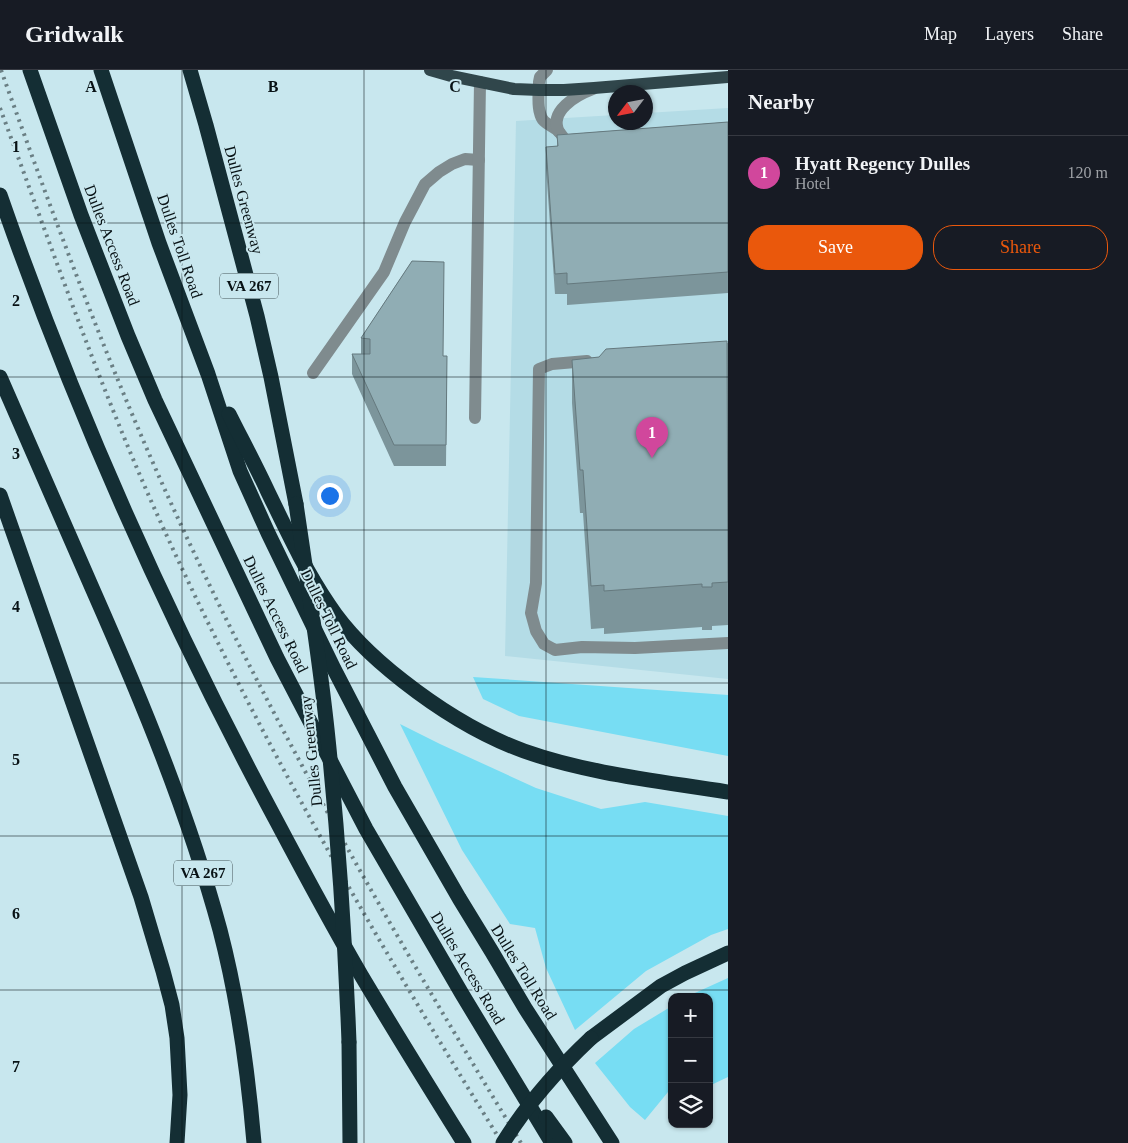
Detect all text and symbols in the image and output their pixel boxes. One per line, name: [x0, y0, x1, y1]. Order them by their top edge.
text: Gridwalk: [25, 21, 124, 47]
text: Map: [924, 24, 957, 44]
text: Layers: [985, 24, 1034, 44]
text: Share: [1062, 24, 1103, 44]
text: A: [85, 78, 97, 95]
text: B: [268, 78, 279, 95]
text: C: [449, 78, 461, 95]
north arrow: [608, 85, 653, 130]
text: Nearby: [748, 90, 815, 114]
text: 1: [12, 138, 20, 155]
street label: Dulles Greenway: [220, 144, 267, 256]
text: Hyatt Regency Dulles: [795, 153, 970, 174]
text: 1: [760, 164, 768, 181]
text: 120 m: [1068, 164, 1108, 181]
text: Hotel: [795, 175, 831, 192]
street label: Dulles Access Road: [81, 182, 143, 308]
street label: Dulles Toll Road: [154, 192, 206, 300]
button: Save: [748, 225, 923, 270]
button: Share: [933, 225, 1108, 270]
road number: VA 267: [220, 274, 278, 298]
text: 2: [12, 292, 20, 309]
pin: 1: [636, 417, 668, 458]
text: 3: [12, 445, 20, 462]
your location: [317, 483, 343, 509]
street label: Dulles Access Road: [240, 553, 312, 675]
street label: Dulles Toll Road: [298, 566, 360, 672]
text: 4: [12, 598, 20, 615]
street label: Dulles Greenway: [297, 695, 326, 807]
text: 5: [12, 751, 20, 768]
road number: VA 267: [174, 860, 232, 886]
text: 6: [12, 905, 20, 922]
street label: Dulles Access Road: [428, 909, 508, 1027]
street label: Dulles Toll Road: [488, 921, 560, 1023]
map controls: [668, 993, 713, 1128]
button: +: [668, 993, 713, 1038]
button: −: [668, 1038, 713, 1083]
text: 7: [12, 1058, 20, 1075]
button: layers: [668, 1083, 713, 1128]

